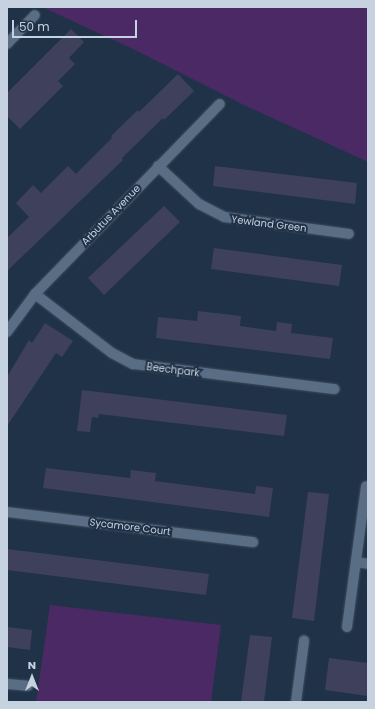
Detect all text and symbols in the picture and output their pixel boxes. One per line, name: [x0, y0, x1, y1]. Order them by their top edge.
scale bar: [14, 12, 139, 38]
text: 50 m: [19, 18, 50, 35]
street label: Arbutus Avenue: [79, 182, 143, 248]
street label: Yewland Green: [231, 213, 307, 235]
street label: Beechpark: [146, 361, 200, 379]
street label: Sycamore Court: [89, 516, 171, 538]
north arrow: [12, 657, 52, 697]
text: N: [28, 657, 36, 673]

